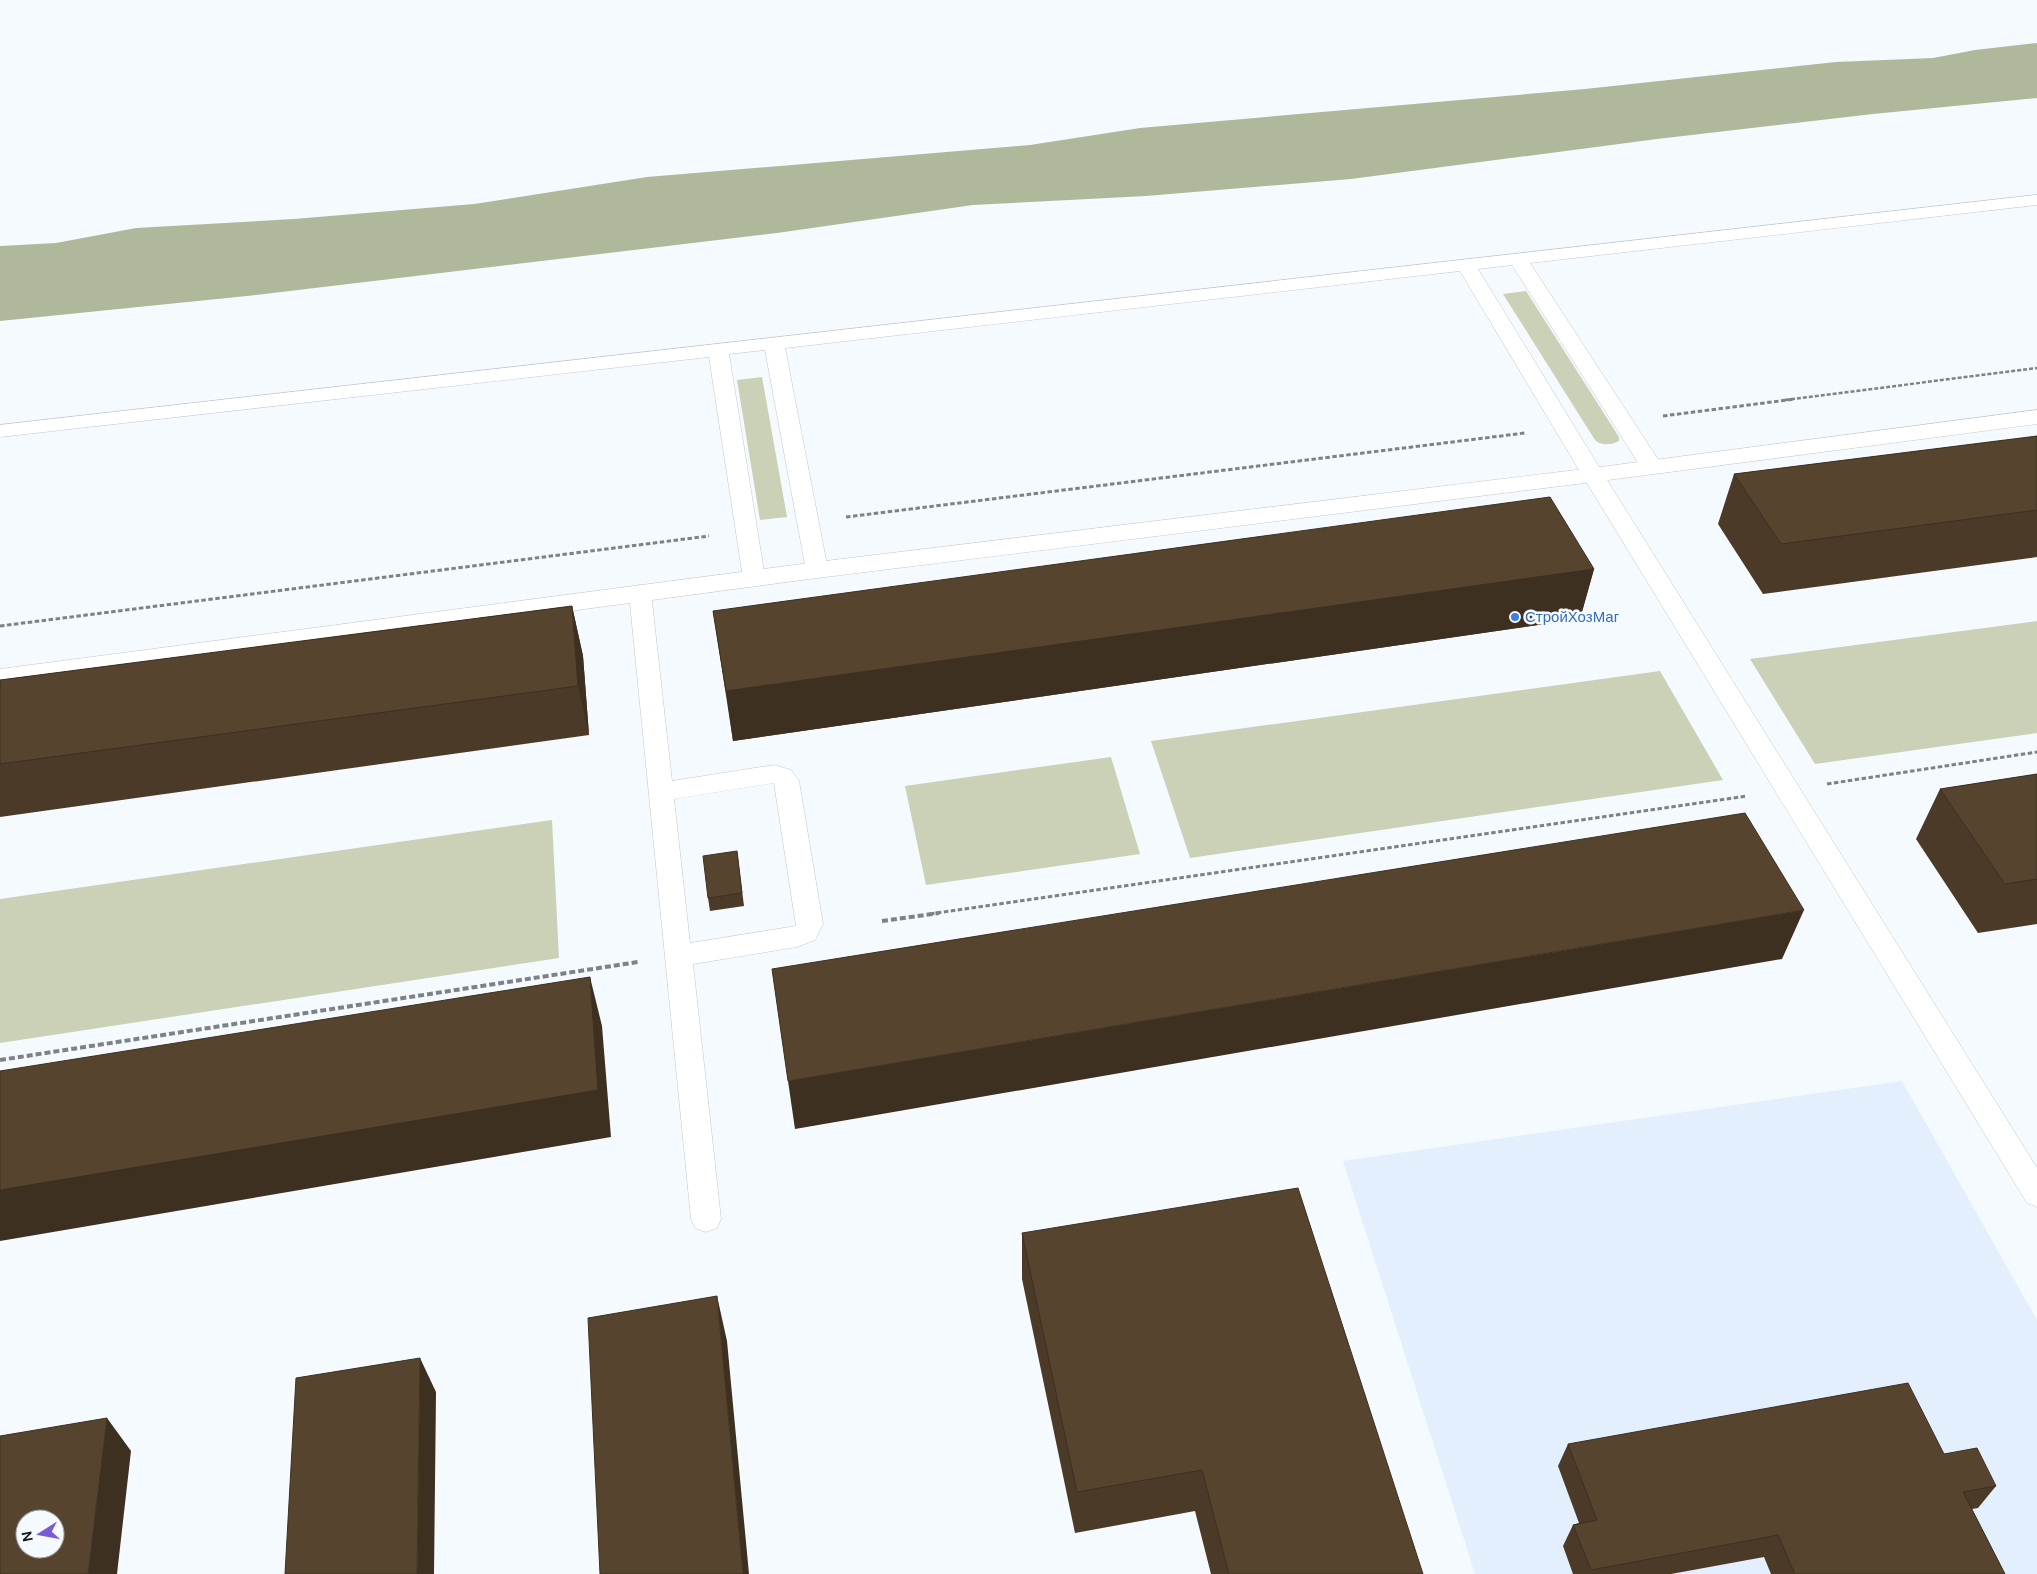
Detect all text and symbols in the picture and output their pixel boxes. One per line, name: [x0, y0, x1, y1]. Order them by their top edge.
place label: СтройХозМаг: [1525, 607, 1620, 627]
marker: СтройХозМаг: [1509, 611, 1521, 623]
north arrow: [15, 1509, 65, 1559]
text: N: [17, 1530, 37, 1543]

